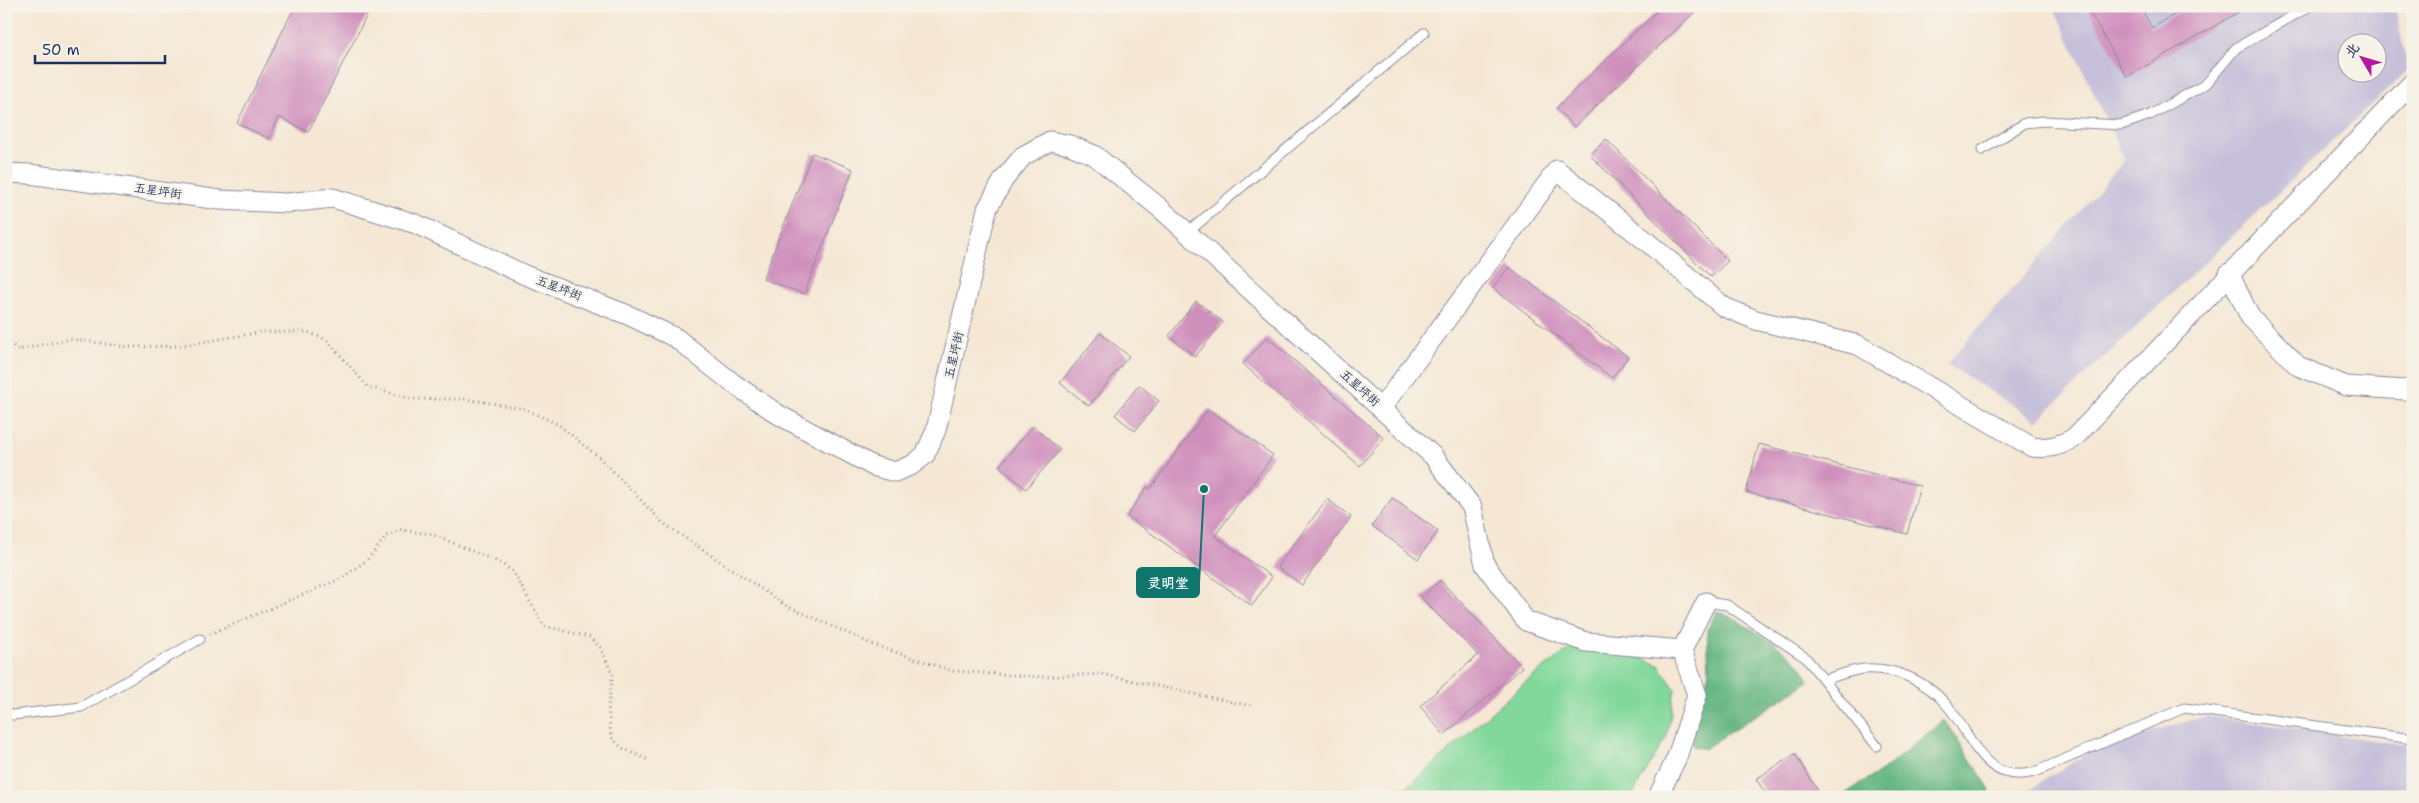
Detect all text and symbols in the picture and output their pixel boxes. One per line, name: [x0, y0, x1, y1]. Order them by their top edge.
scale bar: [35, 32, 165, 64]
north arrow: [2336, 32, 2386, 82]
text: 北: [2340, 39, 2363, 61]
text: 50 m: [42, 40, 80, 60]
street label: 五星坪街: [133, 180, 183, 202]
street label: 五星坪街: [534, 272, 584, 304]
street label: 五星坪街: [941, 330, 967, 380]
street label: 五星坪街: [1337, 366, 1383, 410]
callout: 灵明堂: [1137, 568, 1199, 597]
text: 灵明堂: [1147, 574, 1189, 592]

